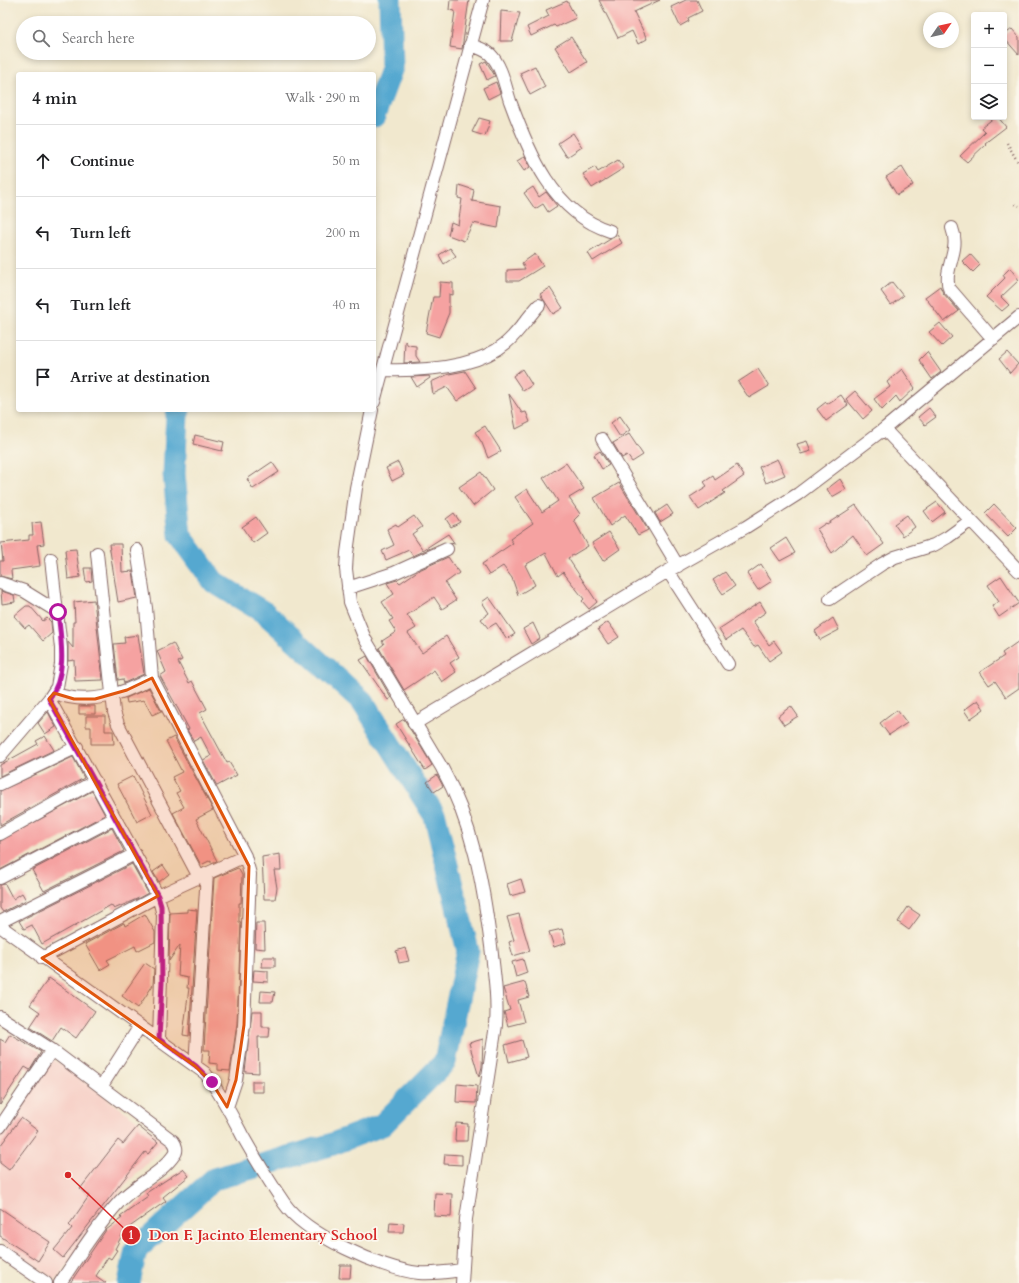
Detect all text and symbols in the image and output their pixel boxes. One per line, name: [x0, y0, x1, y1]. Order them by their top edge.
north arrow: [923, 12, 959, 48]
map controls: [971, 12, 1007, 120]
button: +: [971, 12, 1007, 48]
search box: [16, 16, 376, 60]
icon: search: [30, 27, 52, 49]
text: Search here: [62, 28, 135, 48]
button: −: [971, 48, 1007, 84]
button: layers: [971, 84, 1007, 120]
text: 4 min: [32, 87, 77, 110]
text: Walk · 290 m: [285, 89, 360, 107]
icon: ahead: [32, 150, 54, 172]
text: Continue: [70, 151, 135, 171]
text: 50 m: [332, 152, 360, 170]
icon: left: [32, 222, 54, 244]
text: Turn left: [70, 223, 131, 243]
text: 200 m: [326, 224, 360, 242]
icon: left: [32, 294, 54, 316]
text: Turn left: [70, 295, 131, 315]
text: 40 m: [332, 296, 360, 314]
icon: arrive: [32, 366, 54, 388]
text: Arrive at destination: [70, 367, 210, 387]
route start: [49, 603, 67, 621]
route end: [203, 1073, 221, 1091]
callout: Don F. Jacinto Elementary School: [121, 1221, 386, 1248]
text: Don F. Jacinto Elementary School: [149, 1225, 378, 1245]
text: 1: [128, 1227, 134, 1243]

